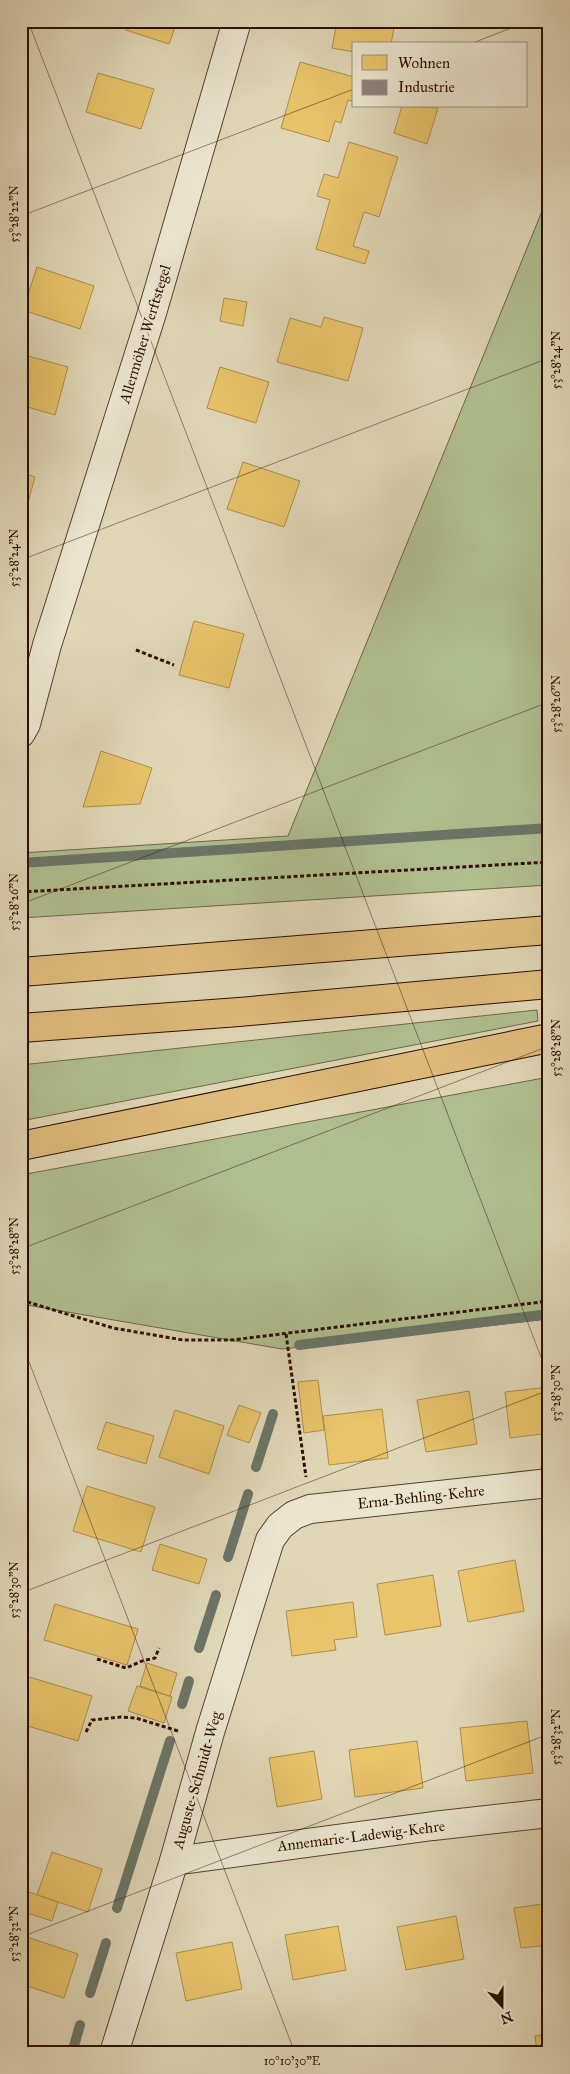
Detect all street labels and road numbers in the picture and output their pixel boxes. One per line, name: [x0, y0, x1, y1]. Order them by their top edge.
street label: Allermöher Werftstegel: [115, 262, 175, 406]
street label: Erna-Behling-Kehre: [357, 1481, 485, 1513]
street label: Auguste-Schmidt-Weg: [168, 1708, 226, 1852]
street label: Annemarie-Ladewig-Kehre: [275, 1817, 446, 1855]

